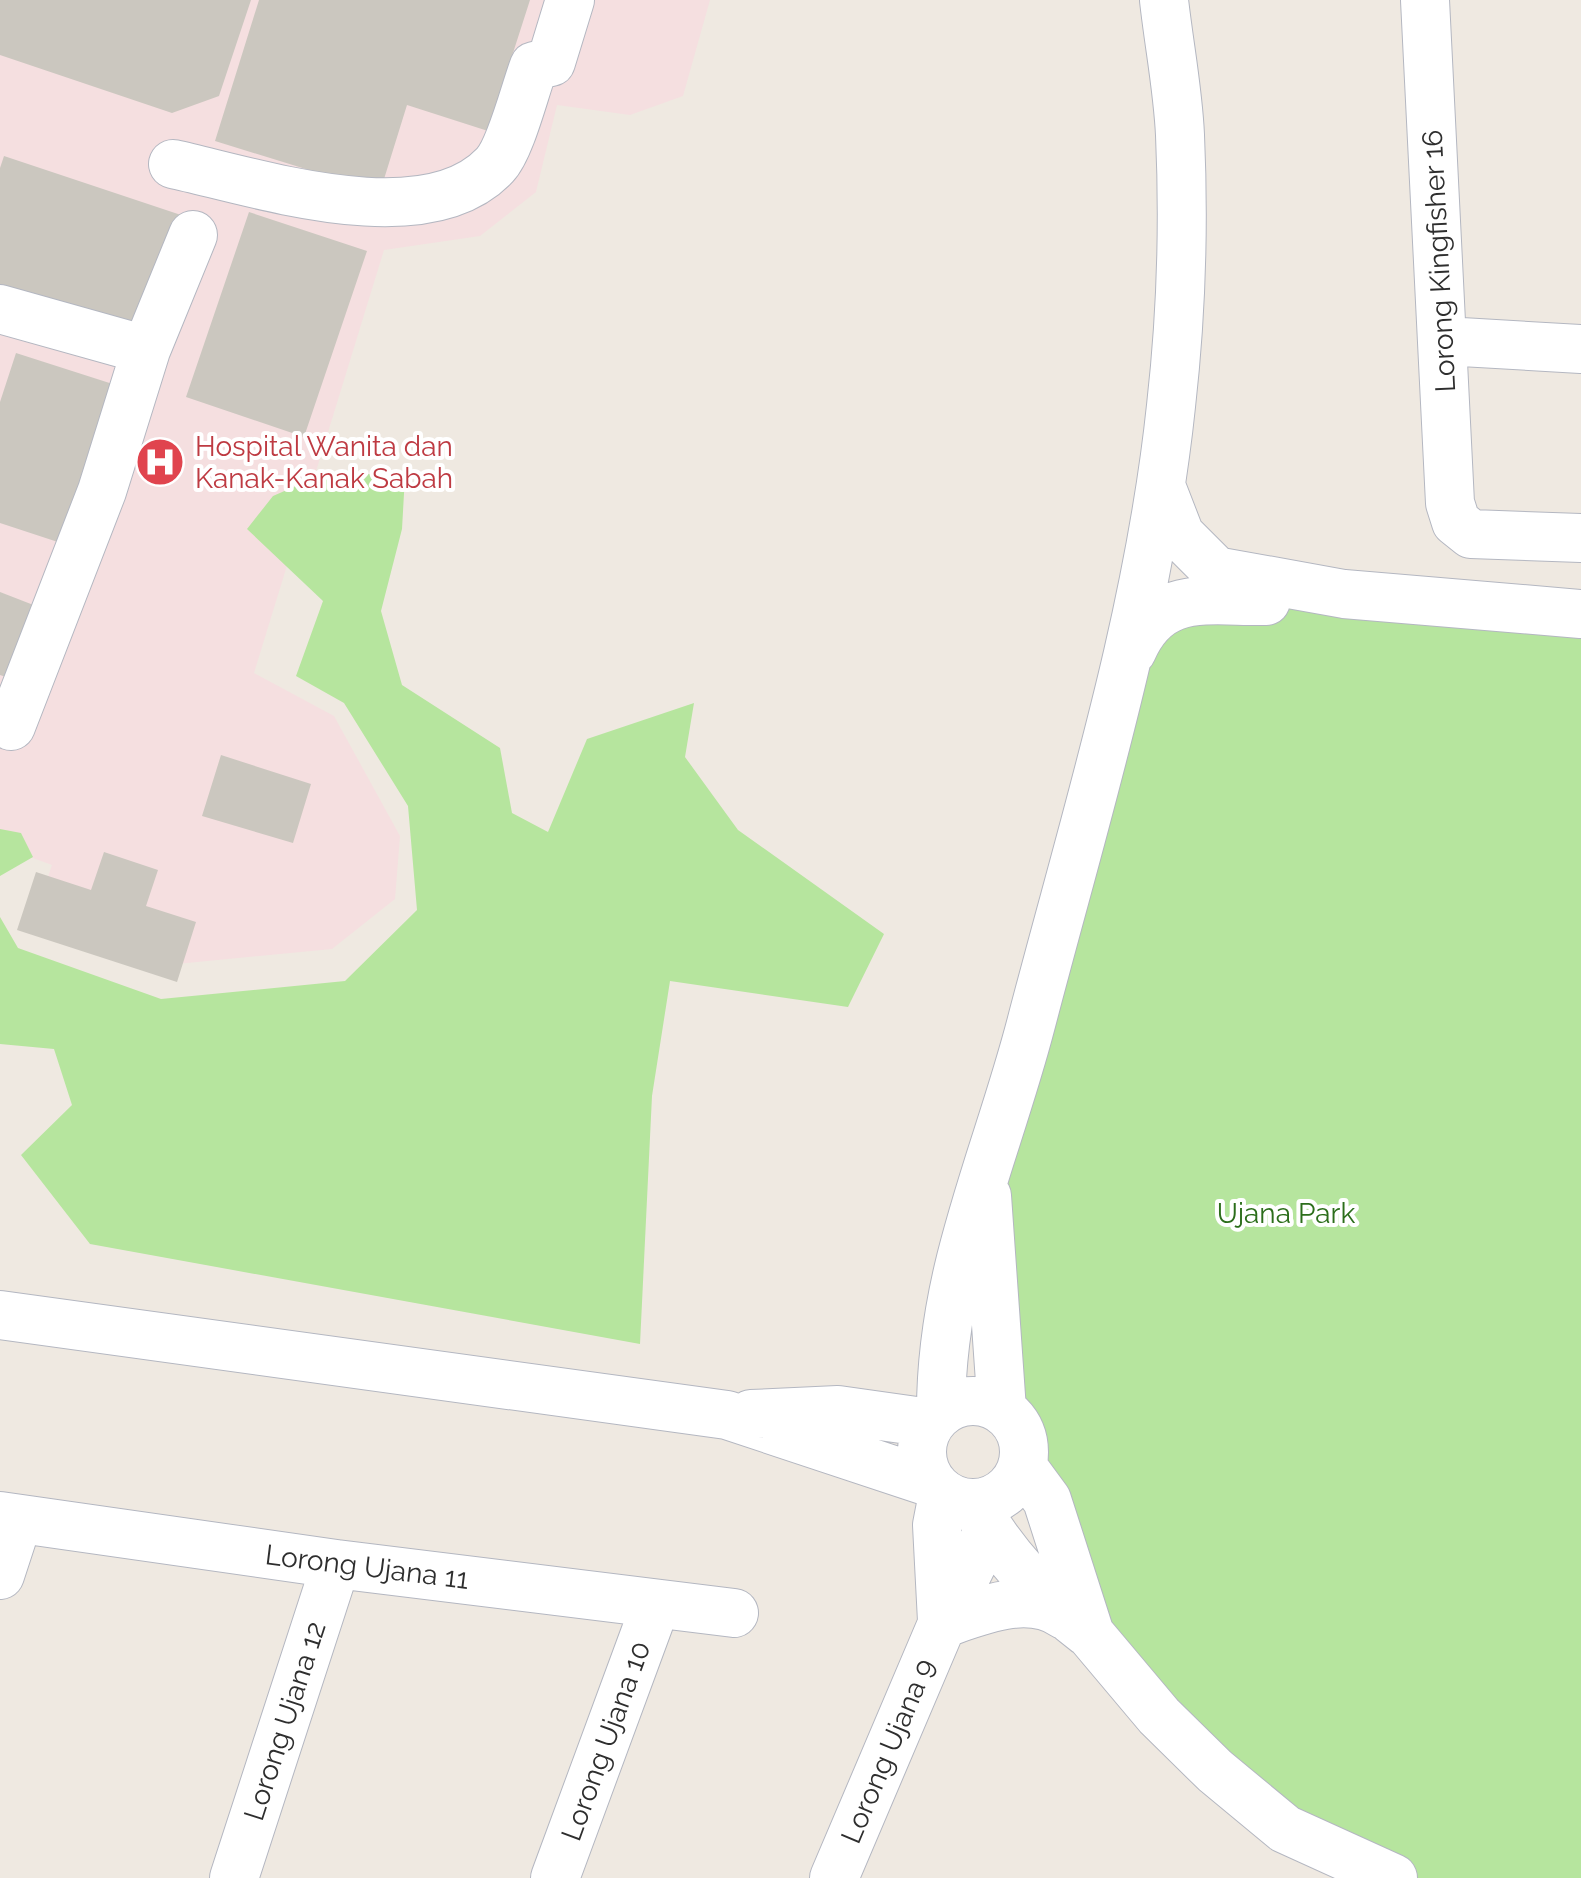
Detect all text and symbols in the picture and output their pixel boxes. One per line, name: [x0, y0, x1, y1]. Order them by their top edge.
street label: Lorong Kingfisher 16: [1416, 129, 1462, 393]
place label: Hospital Wanita dan Kanak-Kanak Sabah: [195, 430, 453, 495]
hospital icon: Hospital Wanita dan Kanak-Kanak Sabah: [134, 436, 186, 488]
park label: Ujana Park: [1217, 1197, 1355, 1230]
street label: Lorong Ujana 11: [263, 1538, 471, 1596]
street label: Lorong Ujana 12: [237, 1617, 333, 1825]
street label: Lorong Ujana 10: [555, 1637, 657, 1845]
street label: Lorong Ujana 9: [834, 1654, 942, 1848]

